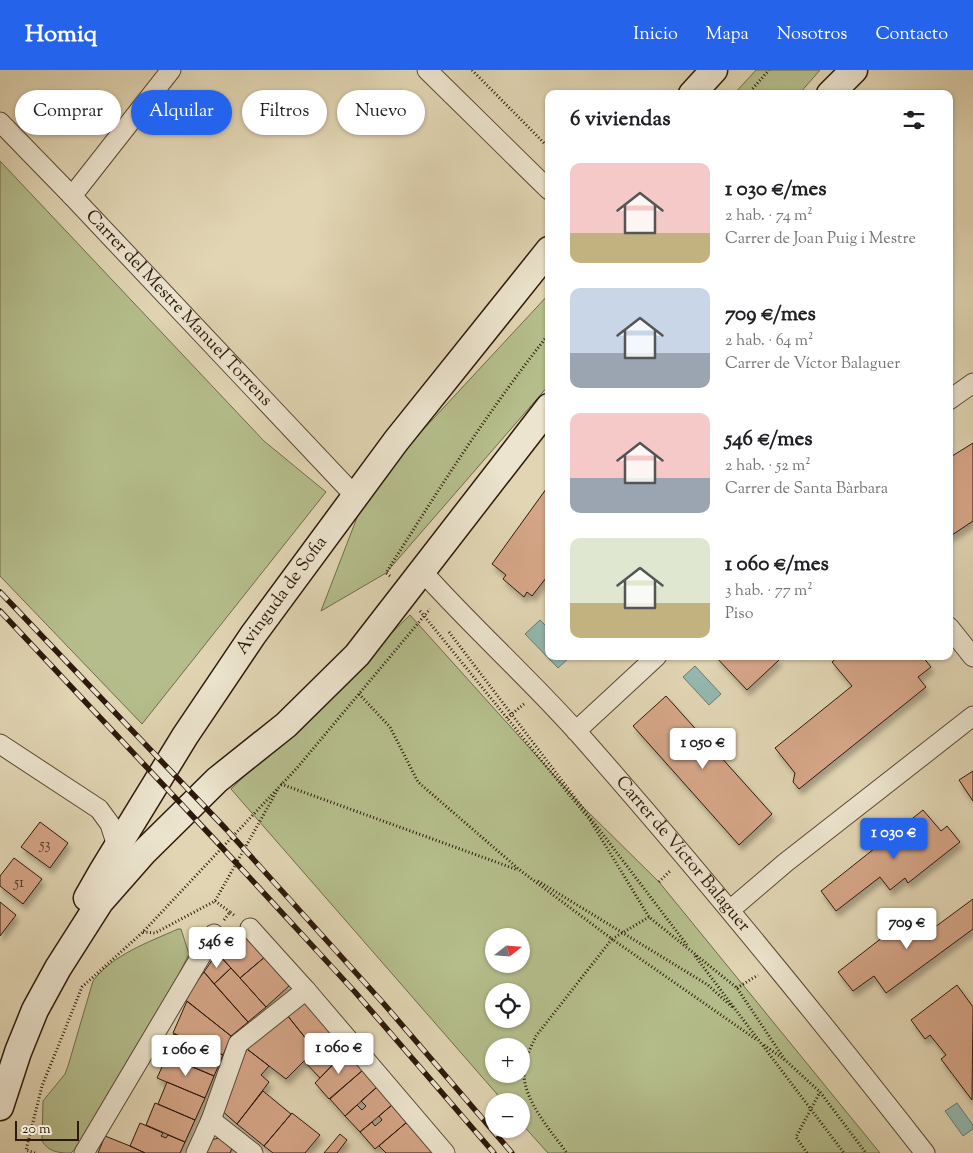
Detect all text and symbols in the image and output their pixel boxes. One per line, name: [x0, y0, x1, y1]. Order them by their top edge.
text: Homiq: [25, 18, 97, 52]
text: Inicio: [633, 22, 678, 48]
text: Mapa: [706, 22, 749, 48]
text: Nosotros: [777, 22, 847, 48]
text: Contacto: [875, 22, 948, 48]
chip: Comprar: [15, 90, 121, 135]
chip: Alquilar: [131, 90, 232, 135]
chip: Filtros: [242, 90, 327, 135]
chip: Nuevo: [337, 90, 425, 135]
text: 6 viviendas: [570, 105, 670, 135]
icon: filters: [900, 106, 928, 134]
text: 1 030 €/mes: [725, 175, 827, 205]
icon: home: [610, 183, 670, 243]
street label: Carrer del Mestre Manuel Torrens: [79, 204, 278, 413]
text: 2 hab. · 74 m²: [725, 205, 813, 228]
text: Carrer de Joan Puig i Mestre: [725, 228, 916, 251]
text: 709 €/mes: [725, 300, 816, 330]
icon: home: [610, 308, 670, 368]
text: 2 hab. · 64 m²: [725, 330, 813, 353]
text: Carrer de Víctor Balaguer: [725, 353, 900, 376]
text: 546 €/mes: [725, 425, 812, 455]
icon: home: [610, 433, 670, 493]
text: 2 hab. · 52 m²: [725, 455, 811, 478]
text: Carrer de Santa Bàrbara: [725, 478, 888, 501]
street label: Avinguda de Sofia: [230, 531, 334, 660]
text: 1 060 €/mes: [725, 550, 829, 580]
icon: home: [610, 558, 670, 618]
text: 3 hab. · 77 m²: [725, 580, 813, 603]
text: Piso: [725, 603, 753, 626]
pin: 1 050 €: [657, 728, 749, 770]
text: 1 050 €: [681, 732, 725, 755]
street label: Carrer de Víctor Balaguer: [609, 771, 756, 938]
pin: 1 030 €: [848, 818, 940, 860]
text: 1 030 €: [871, 822, 917, 845]
house number: 53: [38, 835, 51, 856]
house number: 51: [13, 873, 24, 894]
pin: 709 €: [872, 908, 942, 950]
text: 709 €: [888, 912, 926, 935]
pin: 546 €: [182, 926, 252, 969]
north arrow: [485, 928, 530, 972]
map controls: [485, 928, 530, 1138]
text: 546 €: [200, 931, 234, 954]
button: locate: [485, 983, 530, 1028]
pin: 1 060 €: [293, 1032, 385, 1075]
pin: 1 060 €: [140, 1034, 232, 1077]
text: 1 060 €: [316, 1037, 362, 1060]
button: +: [485, 1038, 530, 1083]
text: 1 060 €: [163, 1039, 209, 1062]
button: −: [485, 1093, 530, 1138]
scale bar: [15, 1118, 79, 1141]
text: 20 m: [22, 1120, 51, 1140]

